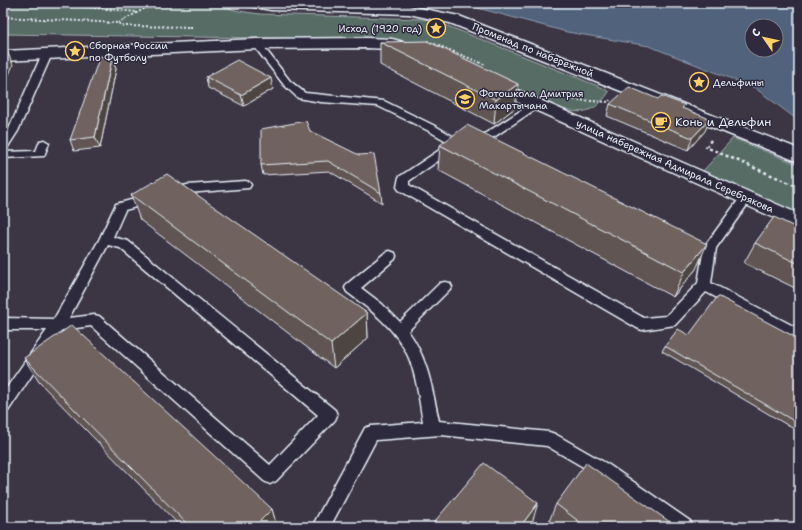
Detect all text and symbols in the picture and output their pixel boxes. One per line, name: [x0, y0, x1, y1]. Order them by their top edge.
place icon: Исход (1920 год): [425, 17, 447, 39]
north arrow: [744, 18, 784, 58]
street label: Променад по набережной: [470, 20, 596, 81]
place label: Исход (1920 год): [339, 22, 422, 35]
text: С: [748, 25, 764, 40]
place label: Сборная России по Футболу: [89, 39, 168, 64]
place icon: Сборная России по Футболу: [64, 40, 86, 62]
place icon: Дельфины: [688, 71, 710, 93]
place label: Дельфины: [713, 76, 764, 89]
place label: Фотошкола Дмитрия Макартычана: [479, 87, 584, 112]
school or university icon: Фотошкола Дмитрия Макартычана: [454, 88, 476, 110]
cafe icon: Конь и Дельфин: [650, 111, 672, 133]
place label: Конь и Дельфин: [675, 114, 771, 130]
street label: улица набережная Адмирала Серебрякова: [574, 116, 776, 216]

